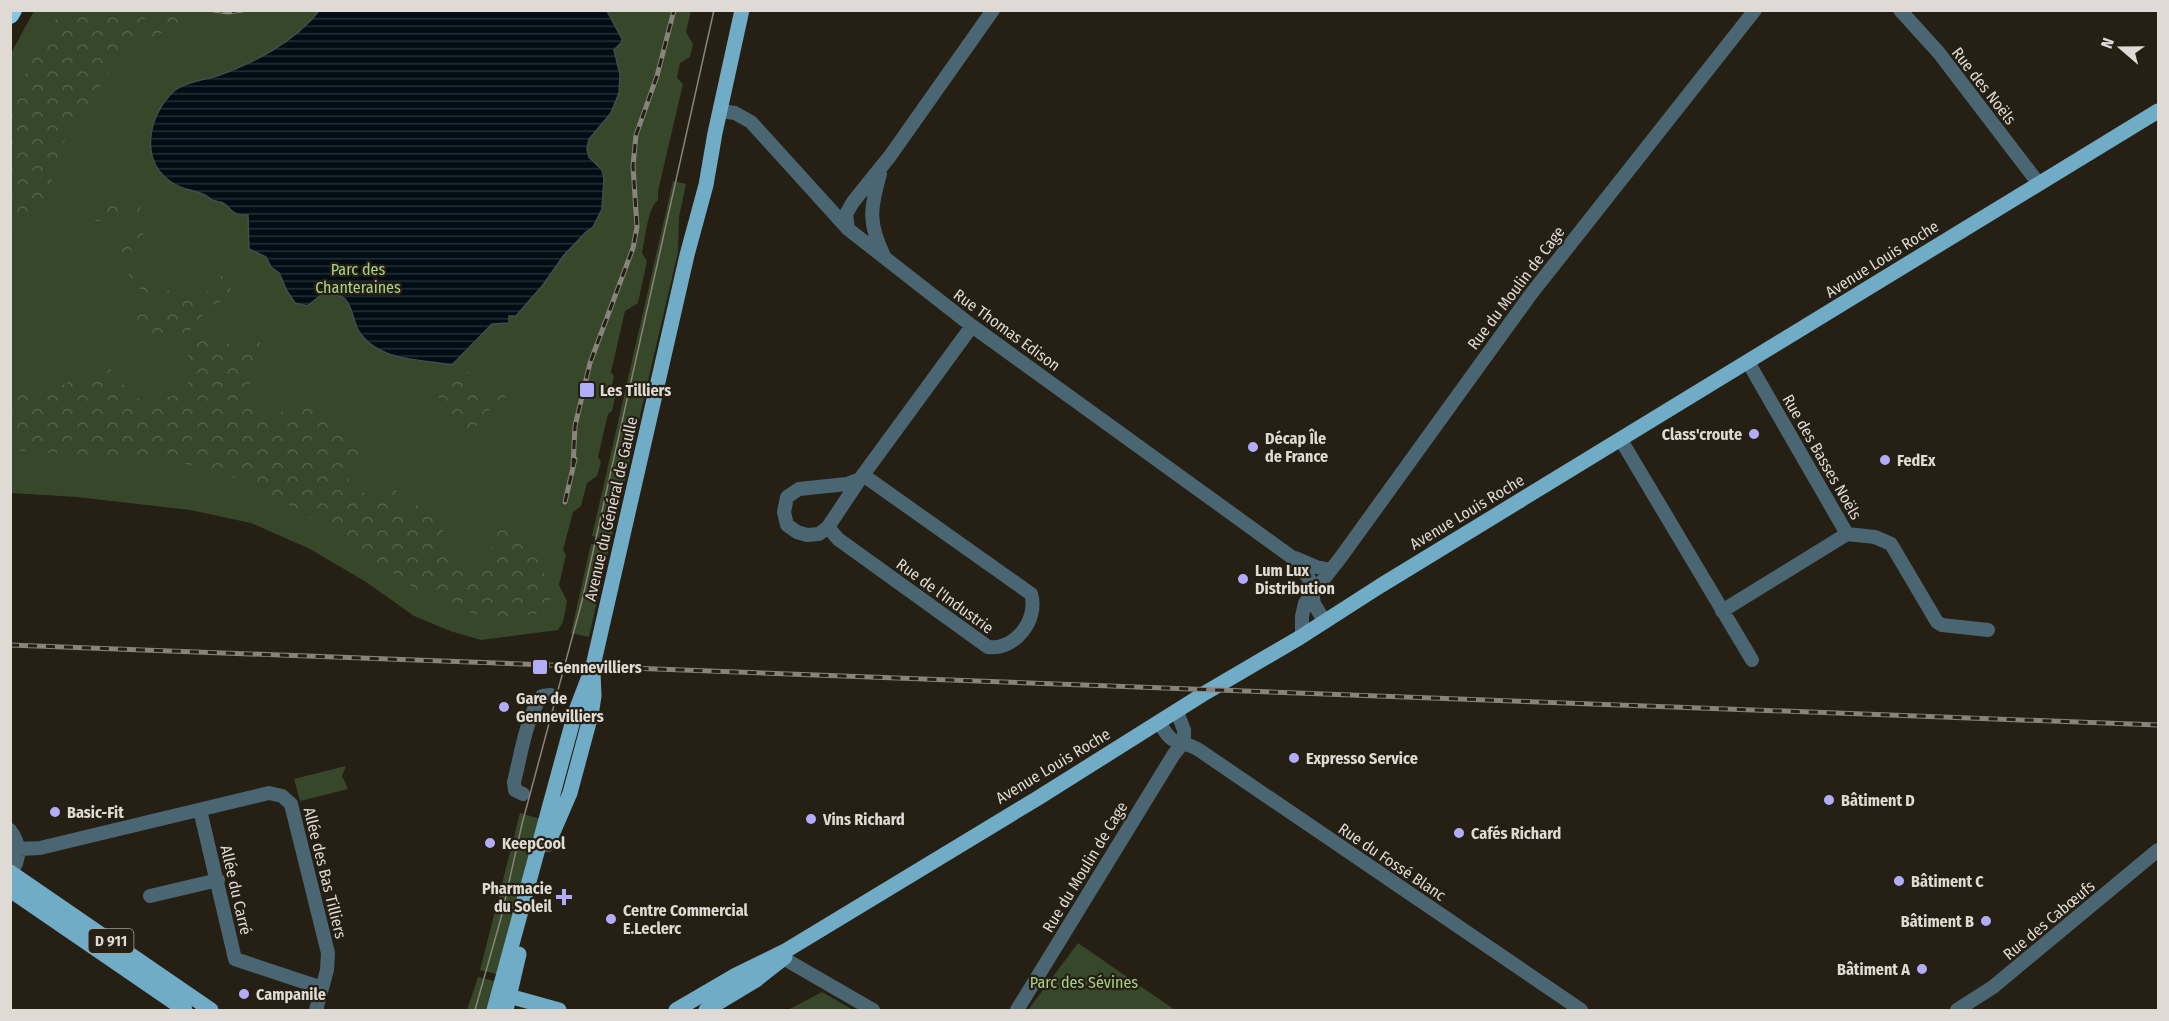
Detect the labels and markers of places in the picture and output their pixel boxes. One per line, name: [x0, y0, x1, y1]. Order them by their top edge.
marker: Les Tilliers: [578, 381, 596, 399]
place label: Les Tilliers: [600, 381, 671, 400]
place label: Class'croute: [1662, 425, 1742, 444]
marker: Class'croute: [1747, 427, 1761, 441]
place label: Décap Île de France: [1265, 428, 1328, 466]
marker: Décap Île de France: [1246, 440, 1260, 454]
place label: FedEx: [1897, 451, 1936, 470]
marker: FedEx: [1878, 453, 1892, 467]
place label: Lum Lux Distribution: [1255, 561, 1335, 598]
marker: Lum Lux Distribution: [1236, 572, 1250, 586]
marker: Gennevilliers: [531, 658, 549, 676]
place label: Gennevilliers: [554, 658, 642, 677]
place label: Gare de Gennevilliers: [516, 689, 604, 726]
marker: Gare de Gennevilliers: [497, 700, 511, 714]
place label: Expresso Service: [1306, 749, 1418, 768]
marker: Expresso Service: [1287, 751, 1301, 765]
place label: Bâtiment D: [1841, 791, 1915, 810]
marker: Bâtiment D: [1822, 793, 1836, 807]
place label: Basic-Fit: [67, 803, 124, 822]
marker: Basic-Fit: [48, 805, 62, 819]
place label: Vins Richard: [822, 810, 905, 829]
marker: Vins Richard: [804, 812, 818, 826]
place label: Cafés Richard: [1471, 824, 1561, 843]
marker: Cafés Richard: [1452, 826, 1466, 840]
place label: KeepCool: [502, 834, 566, 853]
marker: KeepCool: [483, 836, 497, 850]
place label: Bâtiment C: [1911, 872, 1984, 891]
marker: Bâtiment C: [1892, 874, 1906, 888]
place label: Pharmacie du Soleil: [482, 879, 553, 916]
marker: Pharmacie du Soleil: [557, 890, 571, 904]
place label: Centre Commercial E.Leclerc: [623, 901, 748, 938]
marker: Centre Commercial E.Leclerc: [604, 912, 618, 926]
place label: Bâtiment B: [1901, 912, 1974, 931]
marker: Bâtiment B: [1979, 914, 1993, 928]
place label: Bâtiment A: [1837, 960, 1910, 979]
marker: Bâtiment A: [1915, 962, 1929, 976]
place label: Campanile: [256, 985, 326, 1004]
marker: Campanile: [237, 987, 251, 1001]

